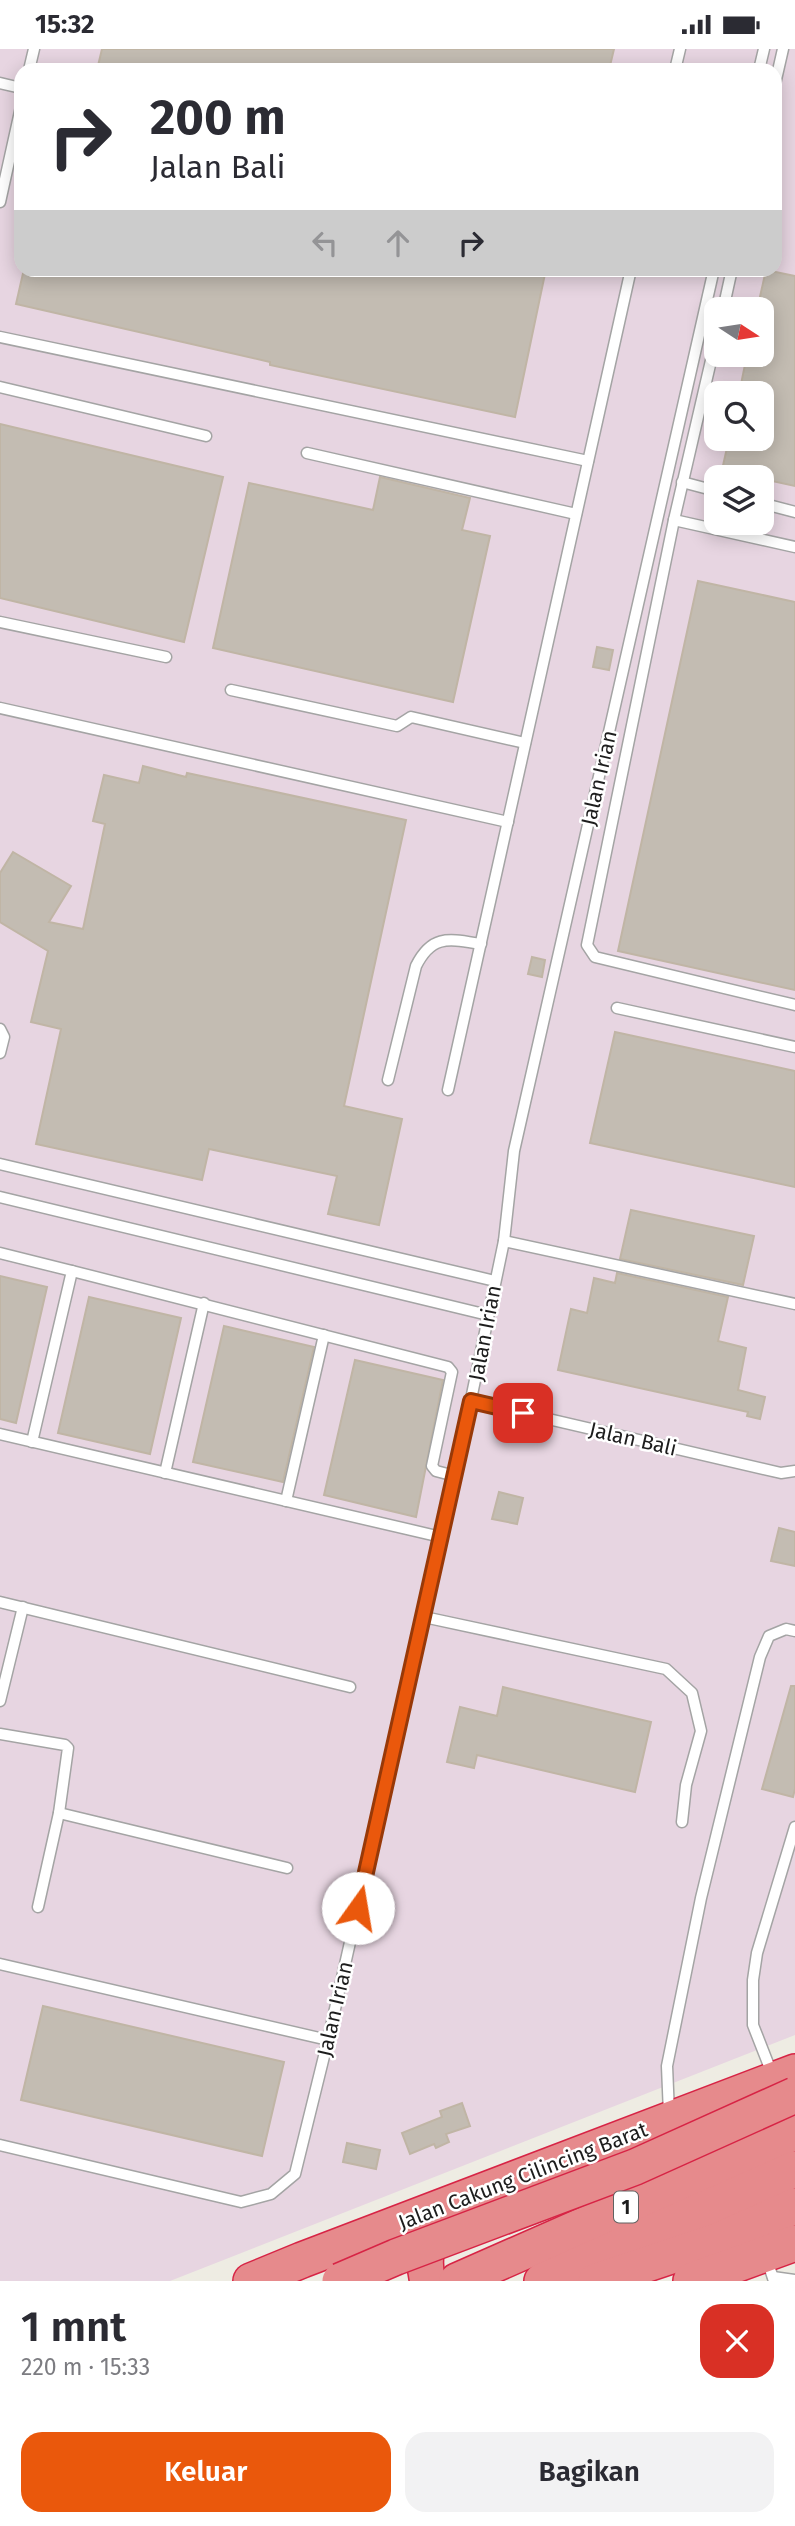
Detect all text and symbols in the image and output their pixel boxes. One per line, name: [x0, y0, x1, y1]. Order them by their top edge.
text: 15:32: [35, 9, 94, 40]
text: 200 m: [150, 88, 286, 147]
icon: right: [35, 91, 126, 182]
text: Jalan Bali: [150, 148, 286, 186]
icon: left: [306, 224, 344, 262]
icon: ahead: [379, 224, 417, 262]
icon: right: [452, 224, 490, 262]
north arrow: [704, 297, 774, 367]
map controls: [704, 297, 774, 535]
button: search: [704, 381, 774, 451]
button: layers: [704, 465, 774, 535]
street label: Jalan Irian: [575, 728, 623, 828]
street label: Jalan Irian: [463, 1283, 507, 1383]
pin: [493, 1383, 553, 1443]
icon: arrive: [504, 1394, 542, 1432]
street label: Jalan Bali: [587, 1416, 679, 1462]
position arrow: [321, 1871, 395, 1945]
street label: Jalan Irian: [311, 1959, 359, 2059]
street label: Jalan Cakung Cilincing Barat: [395, 2116, 652, 2236]
road number: 1: [614, 2191, 638, 2223]
text: 1 mnt: [21, 2302, 126, 2352]
button: close: [700, 2304, 774, 2378]
text: 220 m · 15:33: [21, 2353, 150, 2381]
button: Keluar: [21, 2432, 391, 2512]
button: Bagikan: [405, 2432, 774, 2512]

